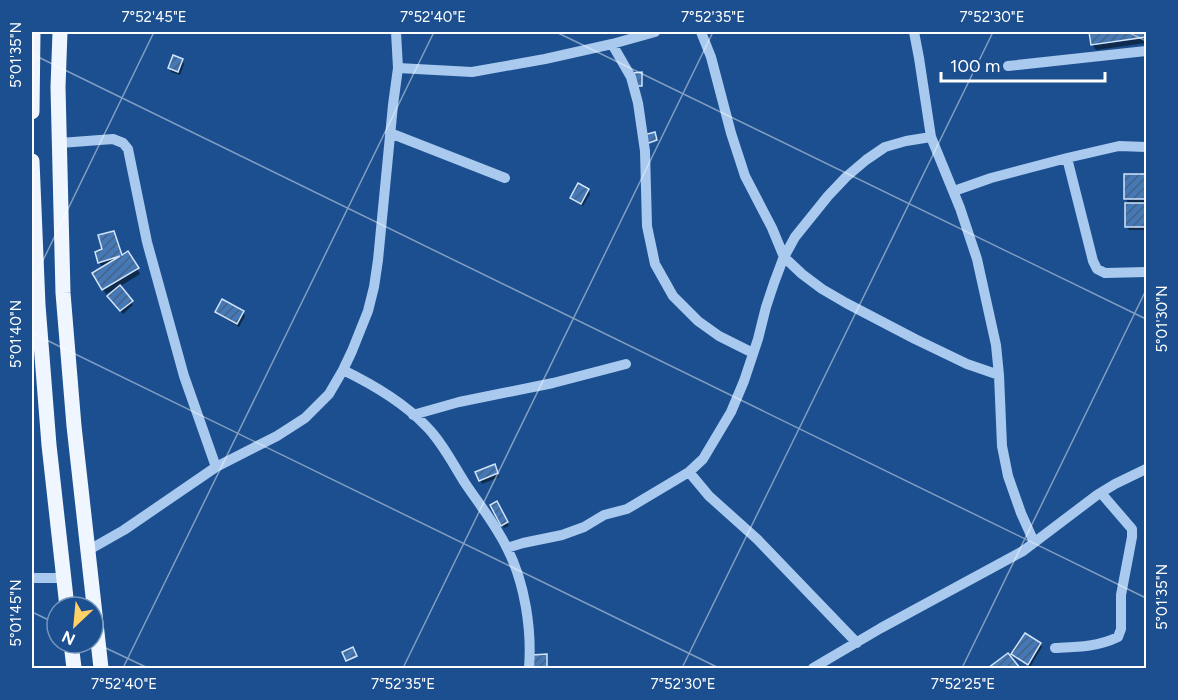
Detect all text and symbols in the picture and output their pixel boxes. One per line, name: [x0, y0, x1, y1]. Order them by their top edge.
text: 7°52'45"E: [121, 8, 187, 26]
text: 7°52'40"E: [400, 8, 466, 26]
text: 7°52'35"E: [681, 8, 745, 26]
text: 7°52'30"E: [959, 8, 1025, 26]
text: 5°01'35"N: [7, 22, 25, 88]
scale bar: [941, 45, 1104, 83]
text: 100 m: [950, 55, 1000, 77]
text: 5°01'30"N: [1153, 285, 1171, 353]
text: 5°01'40"N: [7, 300, 25, 368]
text: 5°01'35"N: [1153, 564, 1171, 630]
text: 5°01'45"N: [7, 579, 25, 647]
north arrow: [45, 595, 105, 655]
text: N: [59, 627, 78, 649]
text: 7°52'40"E: [91, 675, 157, 693]
text: 7°52'35"E: [371, 675, 435, 693]
text: 7°52'30"E: [650, 675, 716, 693]
text: 7°52'25"E: [931, 675, 995, 693]

